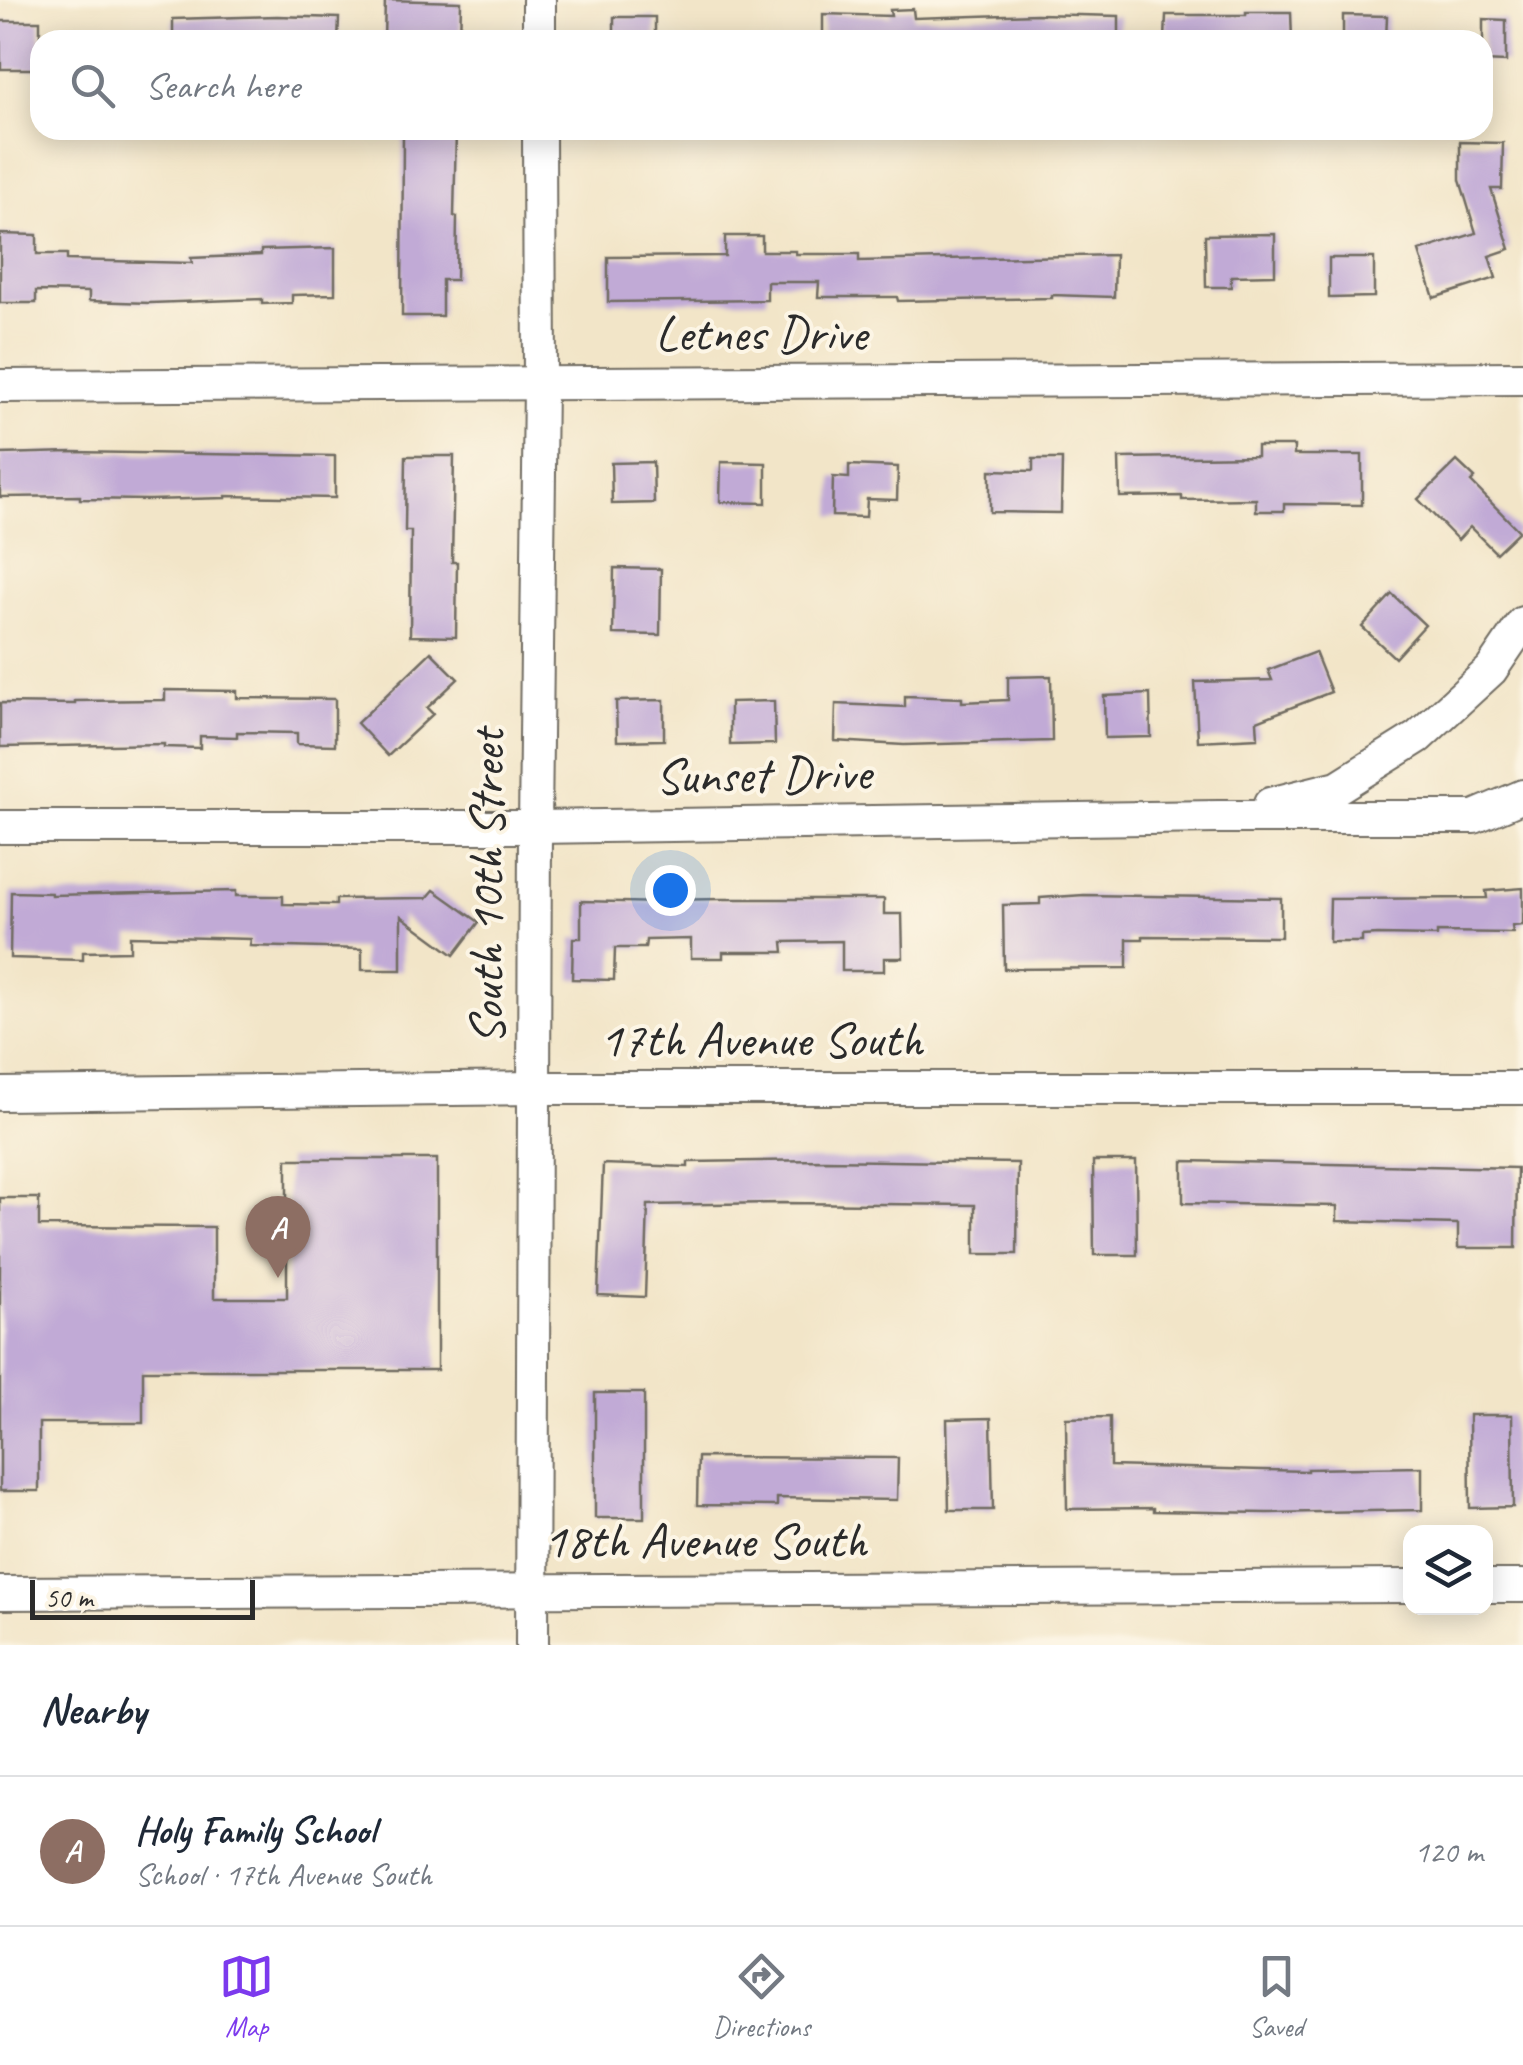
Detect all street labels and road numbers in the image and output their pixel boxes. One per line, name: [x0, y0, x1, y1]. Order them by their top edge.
street label: Letnes Drive: [655, 302, 871, 365]
street label: South 10th Street: [455, 725, 518, 1045]
street label: Sunset Drive: [655, 741, 875, 808]
street label: 17th Avenue South: [600, 1008, 925, 1071]
street label: 18th Avenue South: [544, 1509, 869, 1572]

